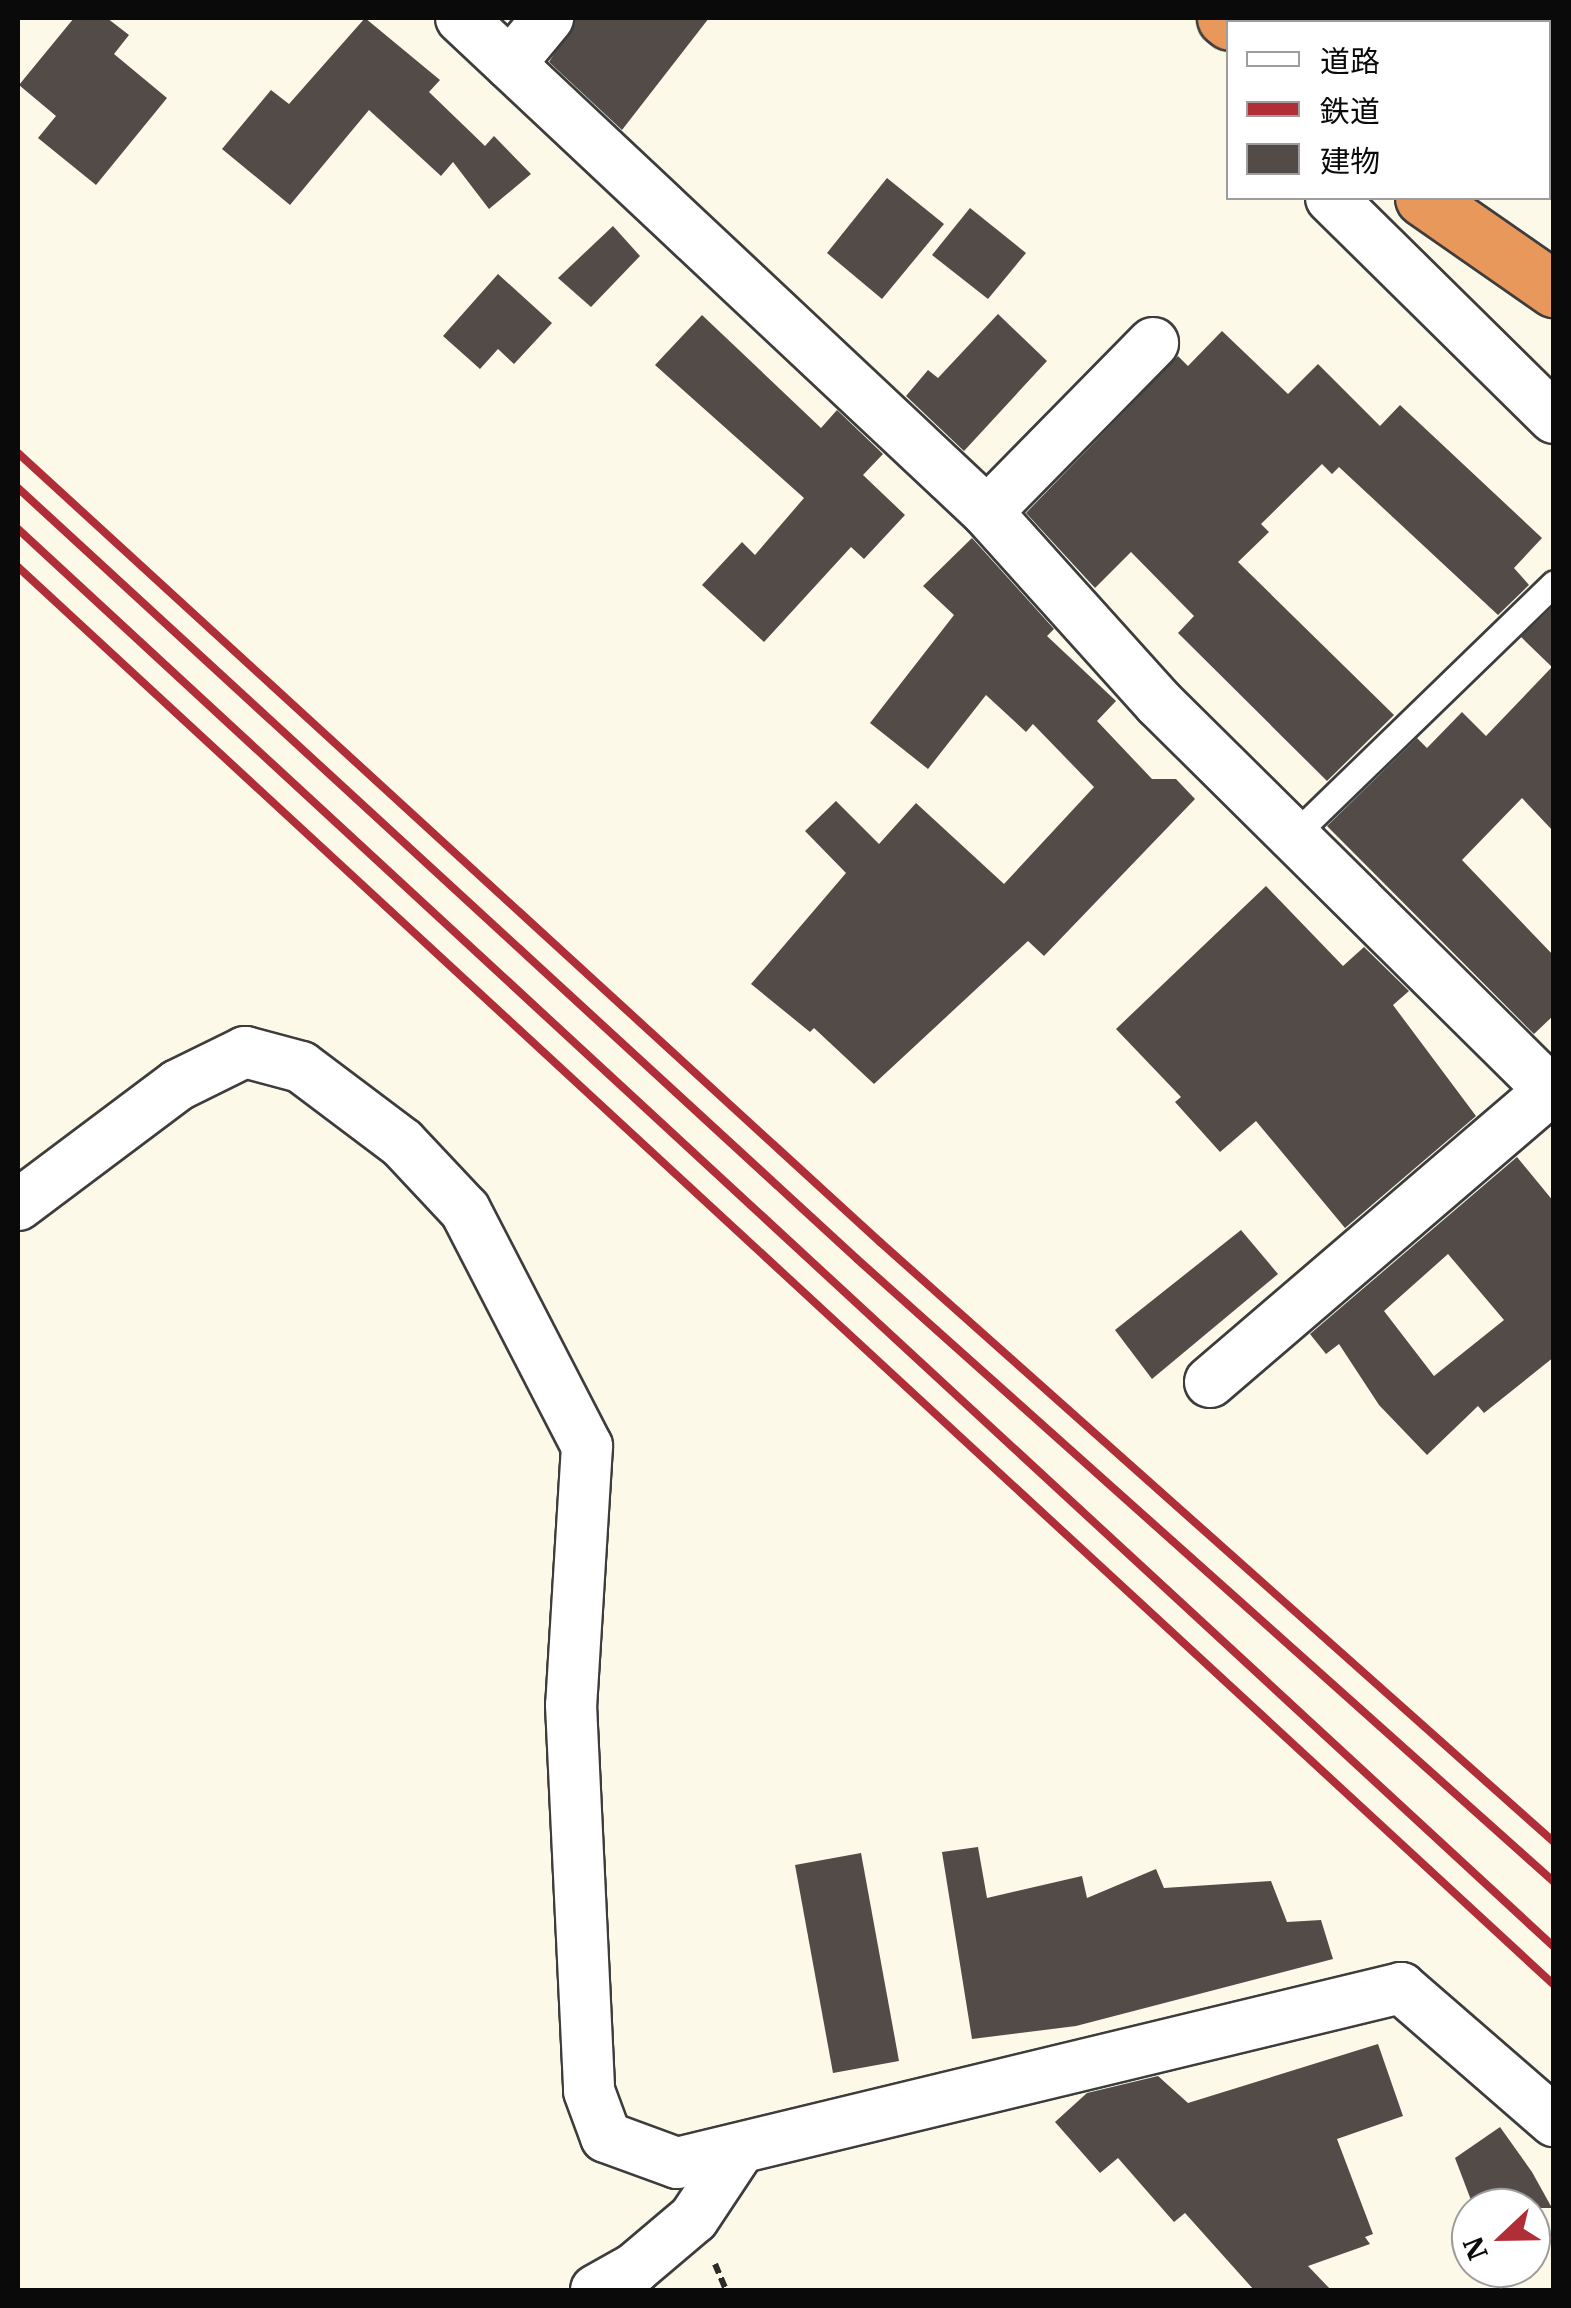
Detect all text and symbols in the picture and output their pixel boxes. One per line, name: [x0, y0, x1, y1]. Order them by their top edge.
legend: [1226, 20, 1551, 200]
text: 道路: [1320, 41, 1380, 80]
text: 鉄道: [1320, 91, 1380, 130]
text: 建物: [1320, 141, 1380, 180]
north arrow: [1451, 2188, 1551, 2288]
text: N: [1453, 2231, 1496, 2266]

